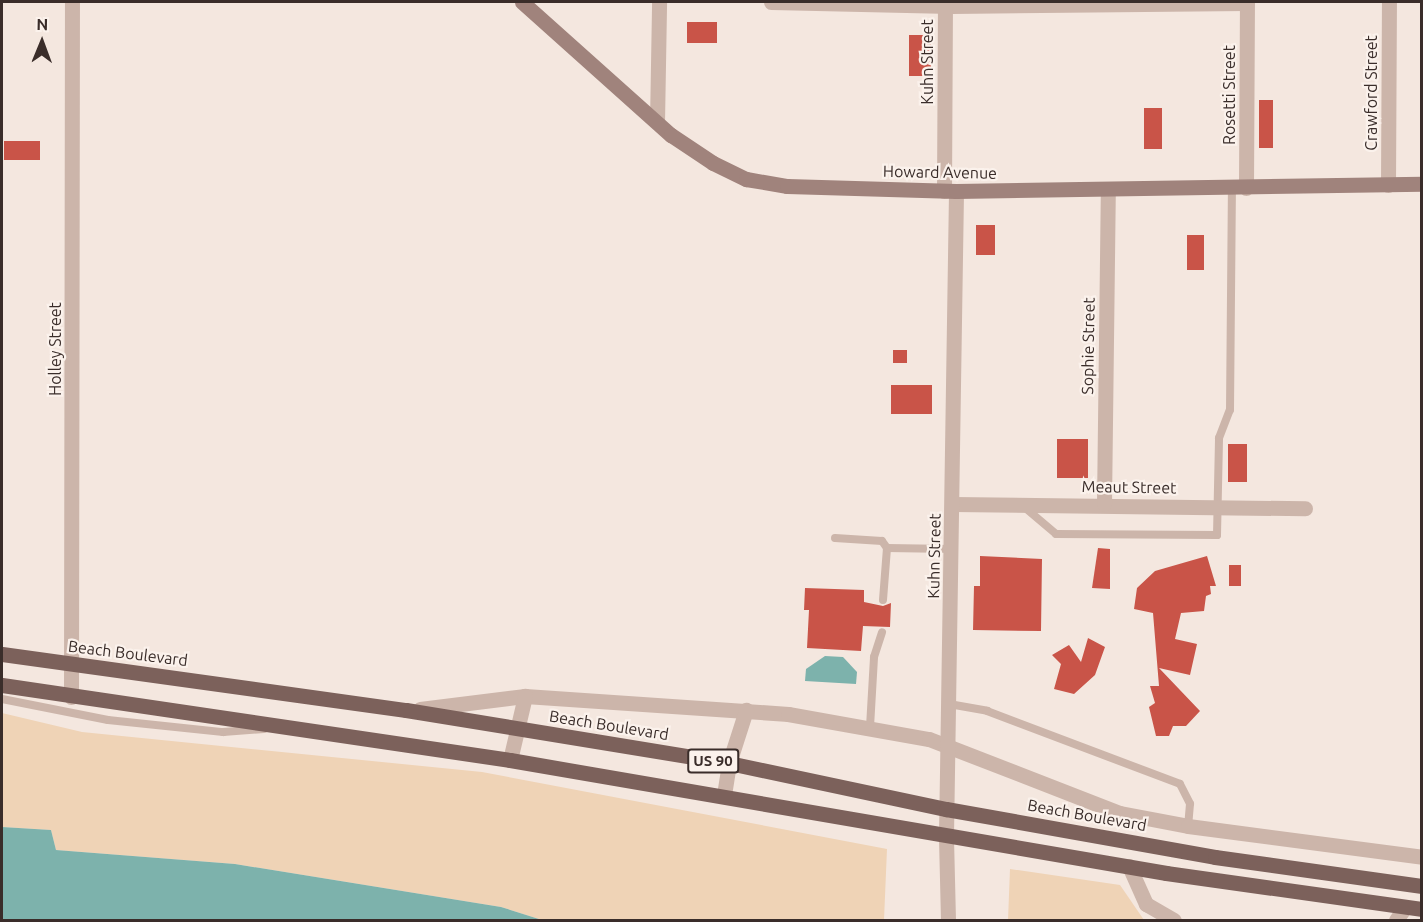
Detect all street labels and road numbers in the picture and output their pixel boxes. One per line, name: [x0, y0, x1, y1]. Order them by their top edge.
street label: Kuhn Street: [917, 19, 937, 105]
street label: Crawford Street: [1361, 35, 1381, 151]
street label: Rosetti Street: [1219, 45, 1239, 145]
street label: Howard Avenue: [883, 161, 997, 183]
street label: Sophie Street: [1078, 297, 1098, 395]
street label: Holley Street: [45, 302, 65, 396]
street label: Meaut Street: [1081, 477, 1177, 497]
street label: Kuhn Street: [924, 513, 944, 599]
street label: Beach Boulevard: [67, 636, 189, 670]
street label: Beach Boulevard: [548, 706, 670, 744]
road number: US 90: [686, 749, 740, 773]
street label: Beach Boulevard: [1026, 795, 1148, 835]

